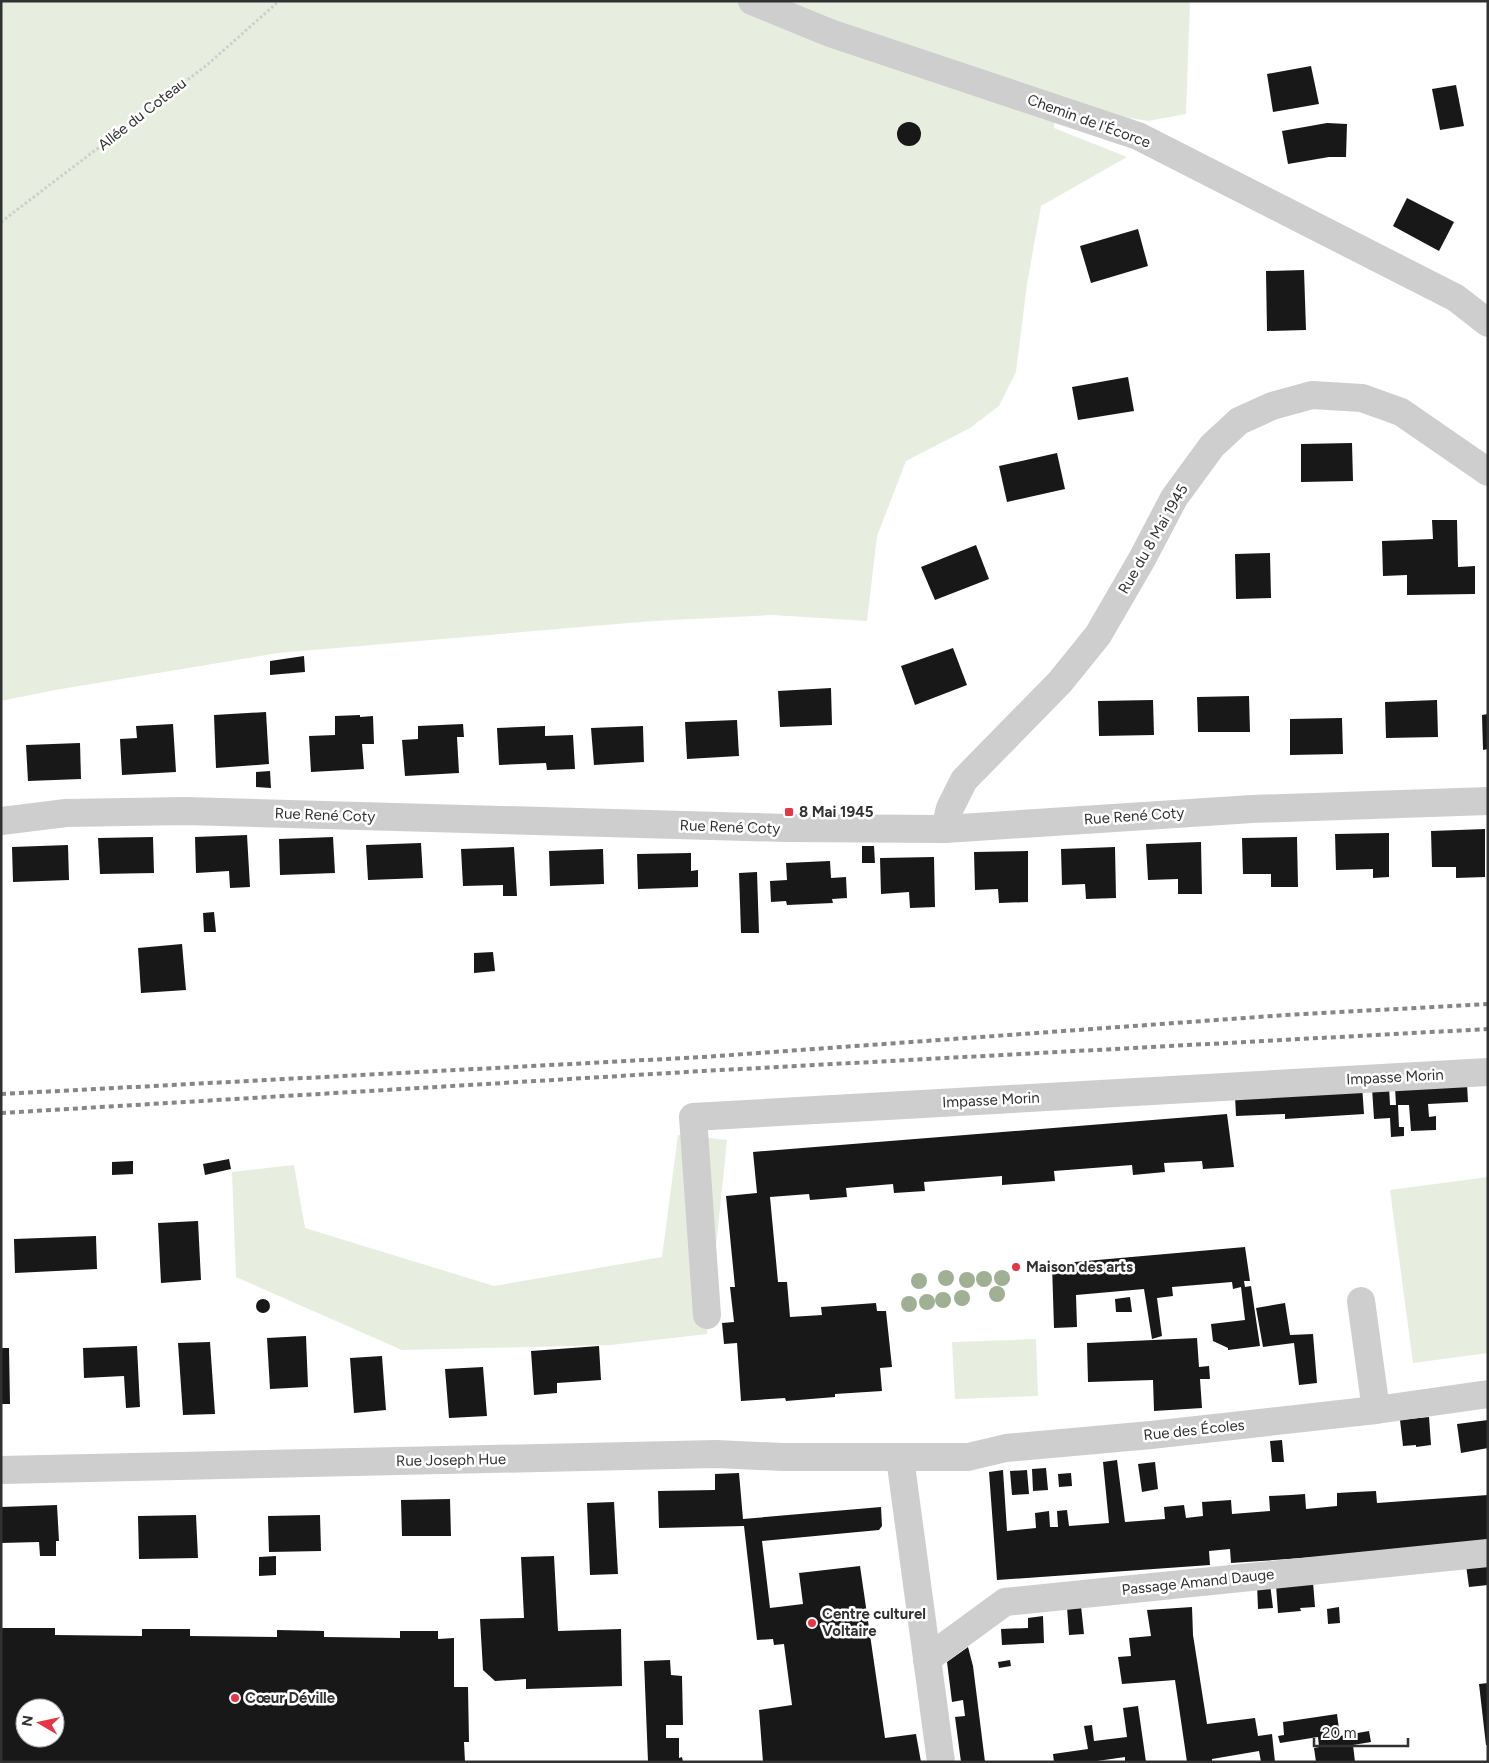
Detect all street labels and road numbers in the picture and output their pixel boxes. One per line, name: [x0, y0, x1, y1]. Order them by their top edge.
street label: Allée du Coteau: [94, 74, 190, 154]
street label: Chemin de l'Écorce: [1025, 90, 1153, 152]
street label: Rue du 8 Mai 1945: [1114, 481, 1192, 597]
street label: Rue René Coty: [274, 804, 376, 826]
street label: Rue René Coty: [1083, 804, 1185, 828]
street label: Rue René Coty: [679, 816, 781, 838]
street label: Impasse Morin: [1346, 1065, 1444, 1089]
street label: Impasse Morin: [942, 1088, 1040, 1112]
street label: Rue des Écoles: [1143, 1416, 1245, 1444]
street label: Rue Joseph Hue: [396, 1450, 506, 1470]
street label: Passage Amand Dauge: [1121, 1565, 1275, 1599]

